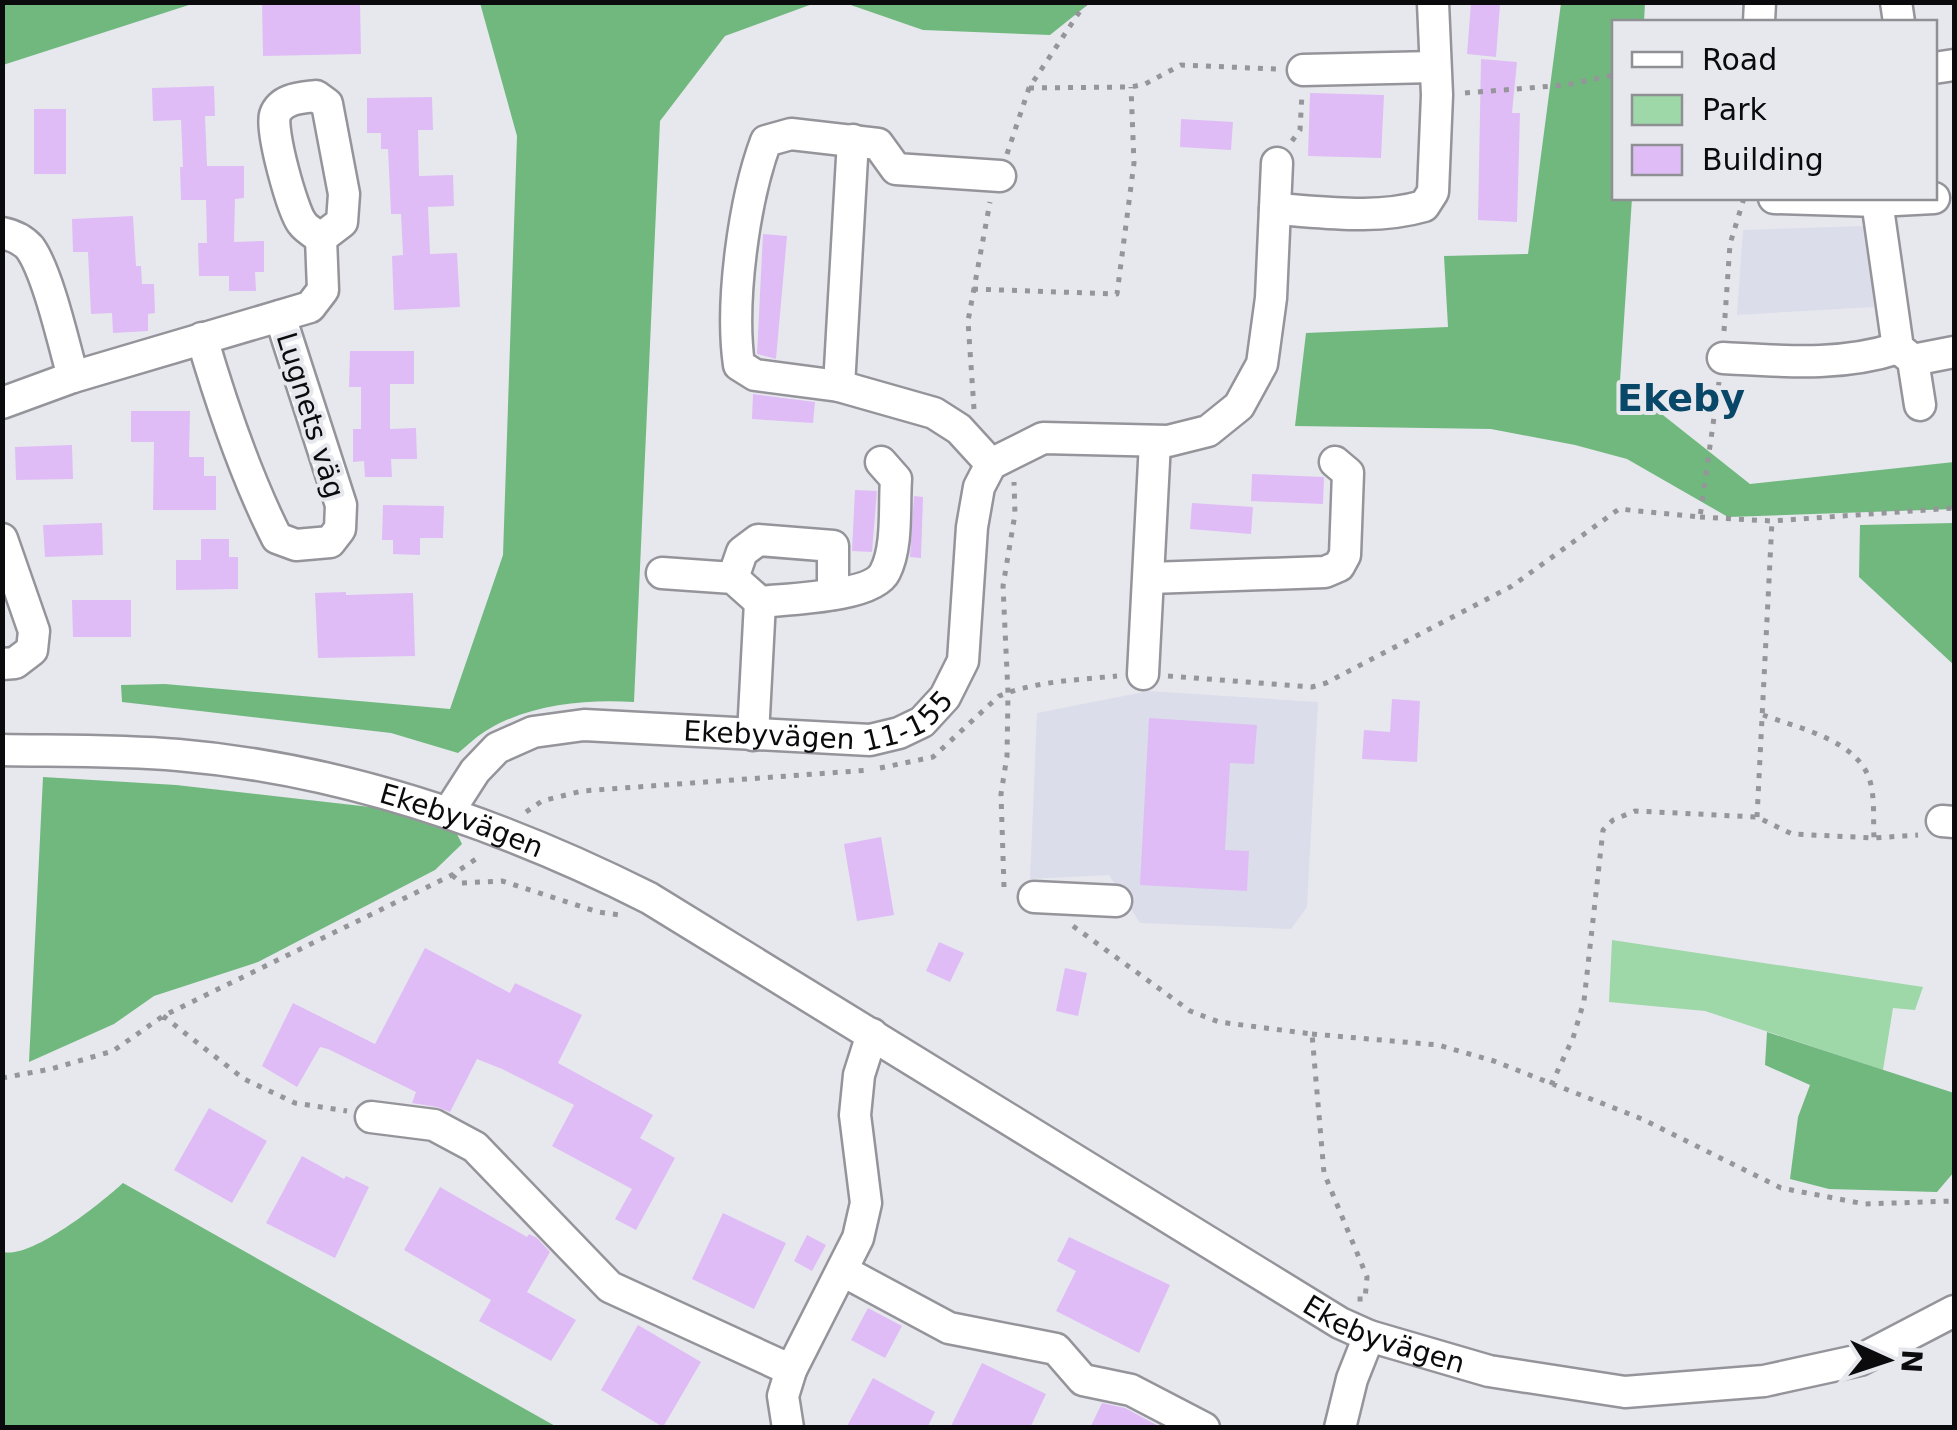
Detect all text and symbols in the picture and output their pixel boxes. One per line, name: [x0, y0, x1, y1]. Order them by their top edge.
legend: [1612, 20, 1937, 200]
text: Road: [1702, 42, 1777, 77]
text: Park: [1702, 92, 1767, 127]
text: Building: [1702, 142, 1824, 177]
street label: Lugnets väg: [270, 328, 351, 502]
district label: Ekeby: [1617, 376, 1745, 420]
street label: Ekebyvägen 11-155: [683, 684, 960, 758]
street label: Ekebyvägen: [376, 777, 548, 864]
street label: Ekebyvägen: [1297, 1288, 1469, 1380]
north arrow: [1837, 1310, 1937, 1410]
text: N: [1894, 1349, 1929, 1374]

